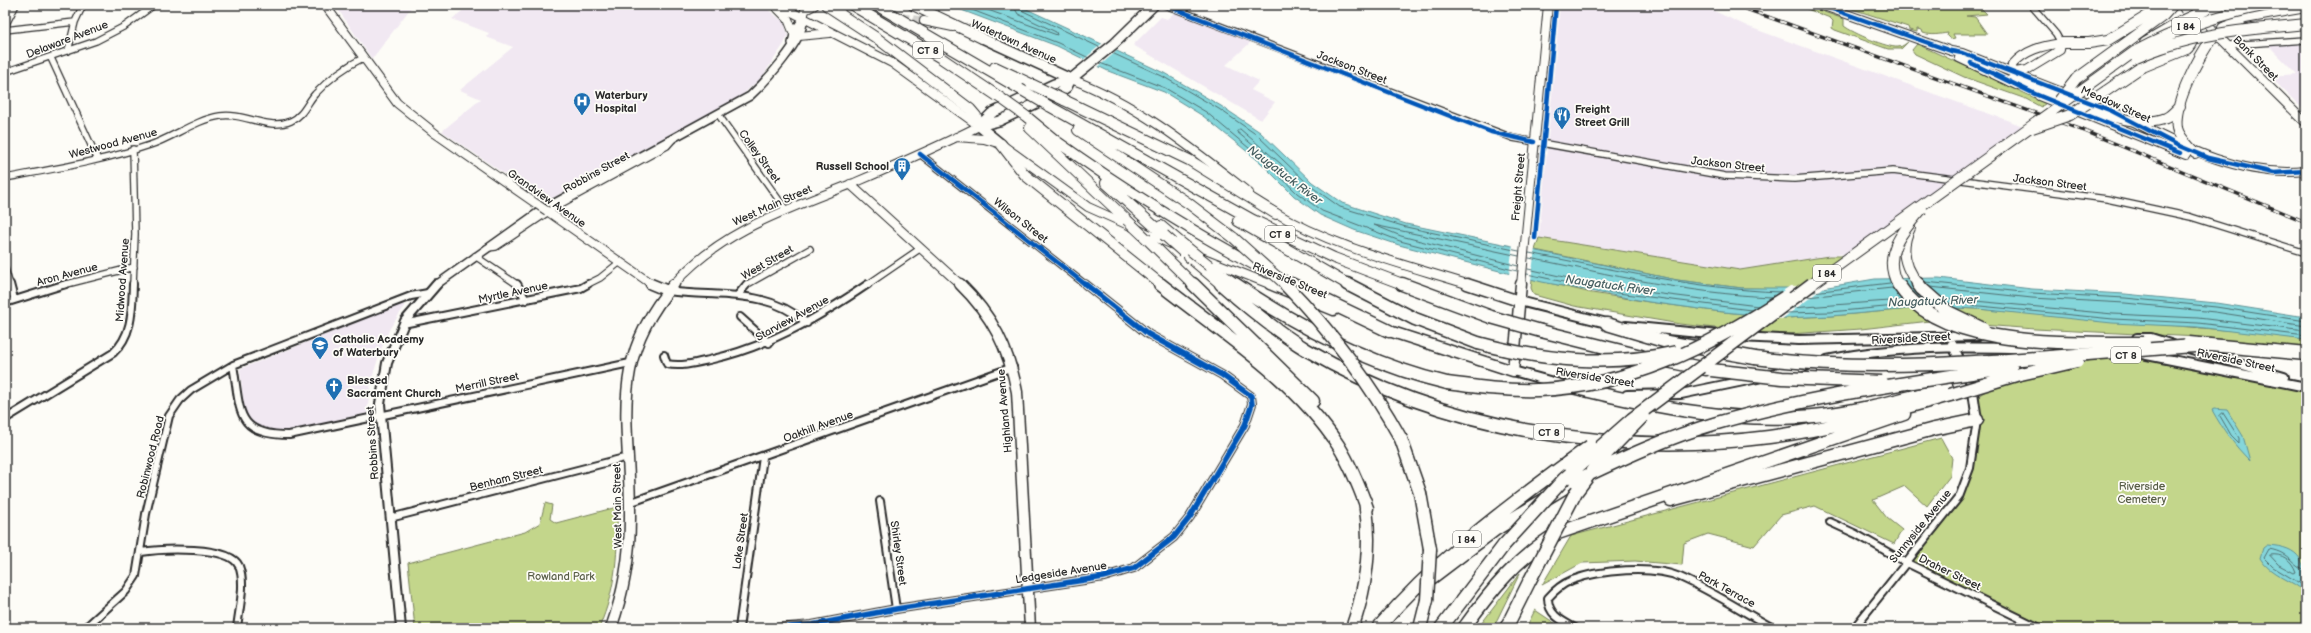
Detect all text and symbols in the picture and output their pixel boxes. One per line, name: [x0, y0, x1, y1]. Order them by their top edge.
street label: Watertown Avenue: [969, 17, 1059, 66]
street label: Delaware Avenue: [24, 18, 110, 61]
road number: I 84: [2172, 18, 2200, 34]
street label: Bank Street: [2230, 33, 2281, 84]
road number: CT 8: [913, 42, 943, 58]
street label: Jackson Street: [1315, 48, 1389, 87]
street label: Meadow Street: [2079, 83, 2153, 126]
place label: Waterbury Hospital: [595, 89, 647, 115]
hospital icon: Waterbury Hospital: [572, 91, 592, 116]
place label: Freight Street Grill: [1575, 103, 1630, 129]
restaurant icon: Freight Street Grill: [1552, 105, 1572, 130]
street label: Westwood Avenue: [68, 125, 159, 162]
street label: Colley Street: [736, 127, 784, 186]
water label: Naugatuck River: [1244, 142, 1326, 209]
street label: Robbins Street: [561, 149, 632, 196]
street label: Freight Street: [1509, 152, 1528, 222]
street label: Jackson Street: [1691, 154, 1766, 175]
building icon: Russell School: [892, 156, 912, 181]
place label: Russell School: [816, 160, 889, 173]
street label: Grandview Avenue: [505, 167, 589, 230]
street label: Jackson Street: [2013, 172, 2088, 194]
street label: West Main Street: [731, 182, 814, 229]
street label: Wilson Street: [991, 195, 1051, 246]
road number: CT 8: [1265, 226, 1295, 242]
street label: Midwood Avenue: [113, 237, 132, 322]
street label: West Street: [739, 242, 796, 282]
street label: Aron Avenue: [35, 260, 100, 289]
street label: Riverside Street: [1251, 260, 1330, 302]
road number: I 84: [1813, 265, 1841, 281]
water label: Naugatuck River: [1564, 272, 1657, 299]
street label: Myrtle Avenue: [477, 279, 550, 306]
water label: Naugatuck River: [1888, 292, 1980, 311]
street label: Starview Avenue: [753, 293, 831, 344]
street label: Riverside Street: [1871, 330, 1952, 347]
place label: Catholic Academy of Waterbury: [333, 333, 424, 359]
school or university icon: Catholic Academy of Waterbury: [310, 335, 330, 360]
street label: Riverside Street: [2196, 346, 2277, 375]
road number: CT 8: [2111, 347, 2141, 363]
street label: Riverside Street: [1555, 365, 1636, 390]
street label: Highland Avenue: [994, 368, 1015, 453]
street label: Merrill Street: [454, 369, 521, 396]
place label: Blessed Sacrament Church: [347, 374, 441, 400]
church icon: Blessed Sacrament Church: [324, 376, 344, 401]
street label: Robbins Street: [363, 405, 382, 480]
street label: Oakhill Avenue: [782, 408, 855, 445]
street label: Robinwood Road: [134, 414, 167, 500]
road number: CT 8: [1534, 424, 1564, 440]
street label: Benham Street: [468, 463, 545, 494]
street label: West Main Street: [610, 463, 625, 549]
park label: Riverside Cemetery: [2117, 480, 2167, 506]
street label: Sunnyside Avenue: [1887, 487, 1954, 566]
street label: Lake Street: [730, 511, 751, 570]
street label: Shirley Street: [888, 520, 910, 587]
road number: I 84: [1453, 531, 1481, 547]
street label: Draher Street: [1917, 552, 1984, 593]
street label: Ledgeside Avenue: [1014, 559, 1108, 586]
street label: Park Terrace: [1696, 568, 1758, 611]
park label: Rowland Park: [527, 570, 595, 583]

